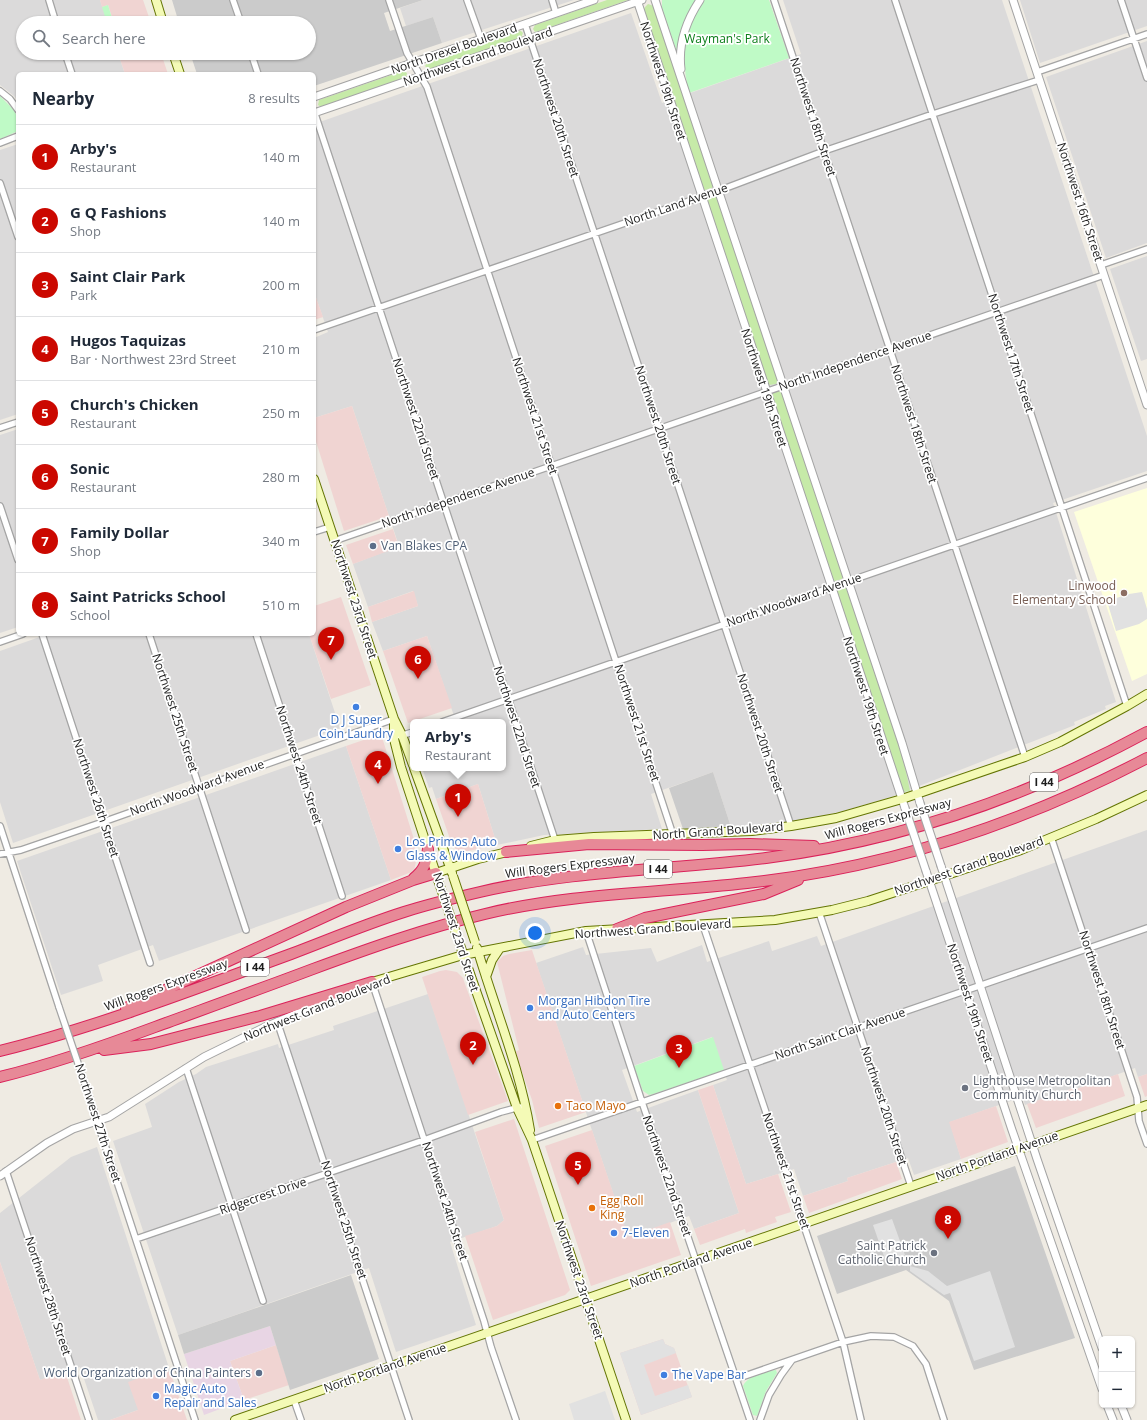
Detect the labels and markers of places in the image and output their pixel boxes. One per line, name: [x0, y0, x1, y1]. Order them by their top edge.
place label: Van Blakes CPA: [381, 537, 467, 554]
marker: Van Blakes CPA: [368, 541, 378, 551]
place label: Linwood Elementary School: [1012, 577, 1116, 608]
marker: Linwood Elementary School: [1119, 588, 1129, 598]
pin: 7: [318, 627, 344, 660]
pin: 6: [405, 646, 431, 679]
marker: D J Super Coin Laundry: [351, 702, 361, 712]
place label: D J Super Coin Laundry: [319, 711, 394, 742]
pin: 4: [365, 751, 391, 784]
pin: 1: [445, 784, 471, 817]
place label: Los Primos Auto Glass & Window: [406, 833, 497, 864]
marker: Los Primos Auto Glass & Window: [393, 844, 403, 854]
place label: Morgan Hibdon Tire and Auto Centers: [538, 992, 650, 1023]
marker: Morgan Hibdon Tire and Auto Centers: [525, 1003, 535, 1013]
pin: 2: [460, 1032, 486, 1065]
pin: 3: [666, 1035, 692, 1068]
place label: Lighthouse Metropolitan Community Church: [973, 1072, 1111, 1103]
marker: Lighthouse Metropolitan Community Church: [960, 1083, 970, 1093]
place label: Taco Mayo: [566, 1097, 626, 1114]
marker: Taco Mayo: [553, 1101, 563, 1111]
pin: 5: [565, 1152, 591, 1185]
place label: Egg Roll King: [600, 1192, 644, 1223]
marker: Egg Roll King: [587, 1203, 597, 1213]
pin: 8: [935, 1206, 961, 1239]
place label: 7-Eleven: [622, 1224, 669, 1241]
marker: 7-Eleven: [609, 1228, 619, 1238]
place label: Saint Patrick Catholic Church: [838, 1237, 927, 1268]
marker: Saint Patrick Catholic Church: [929, 1248, 939, 1258]
place label: World Organization of China Painters: [44, 1364, 251, 1381]
place label: The Vape Bar: [672, 1366, 746, 1383]
marker: World Organization of China Painters: [254, 1368, 264, 1378]
marker: The Vape Bar: [659, 1370, 669, 1380]
place label: Magic Auto Repair and Sales: [164, 1380, 257, 1411]
marker: Magic Auto Repair and Sales: [151, 1391, 161, 1401]

